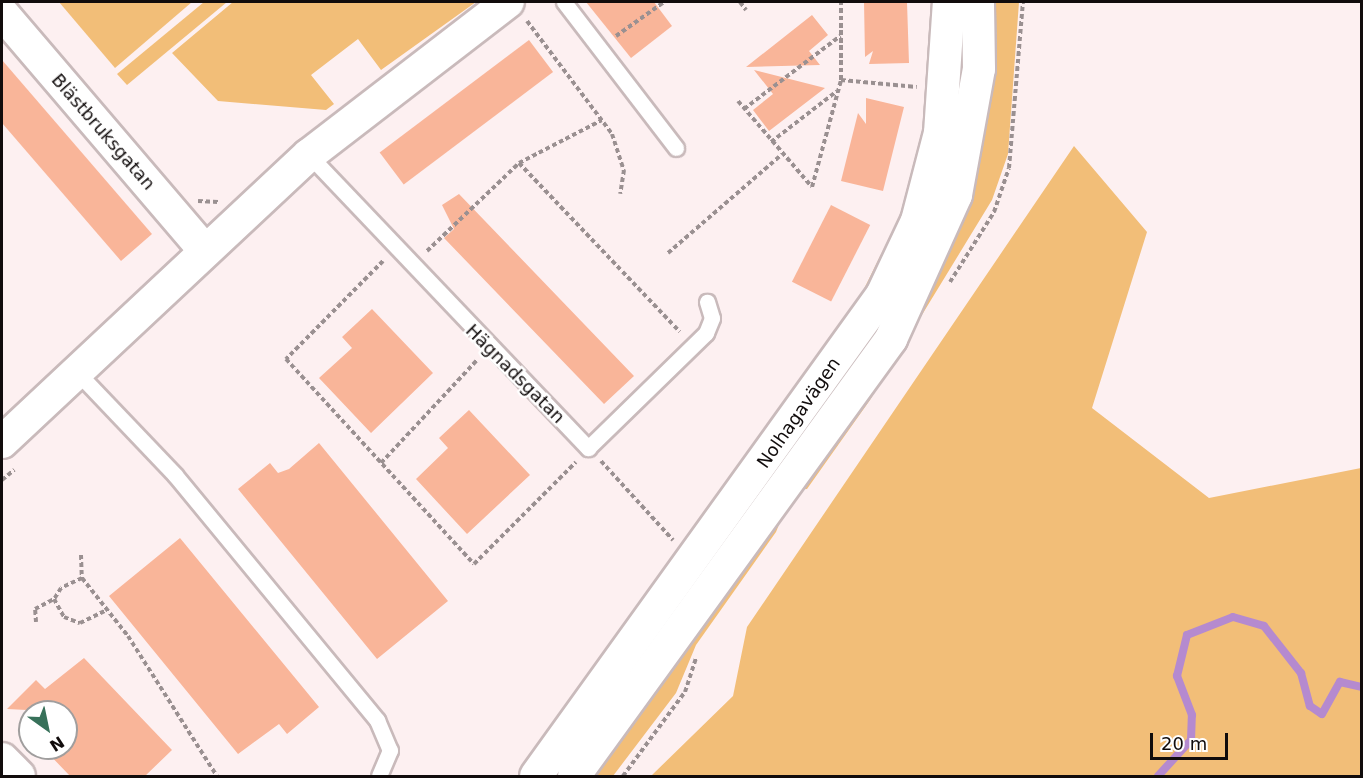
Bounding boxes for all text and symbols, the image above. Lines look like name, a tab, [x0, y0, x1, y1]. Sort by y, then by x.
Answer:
street label: Blästbruksgatan	[47, 70, 159, 194]
street label: Hägnadsgatan	[461, 320, 569, 428]
street label: Nolhagavägen	[753, 354, 845, 472]
north arrow	[18, 700, 78, 760]
scale bar	[1153, 721, 1231, 759]
text: N	[46, 732, 68, 755]
text: 20 m	[1161, 733, 1207, 754]

